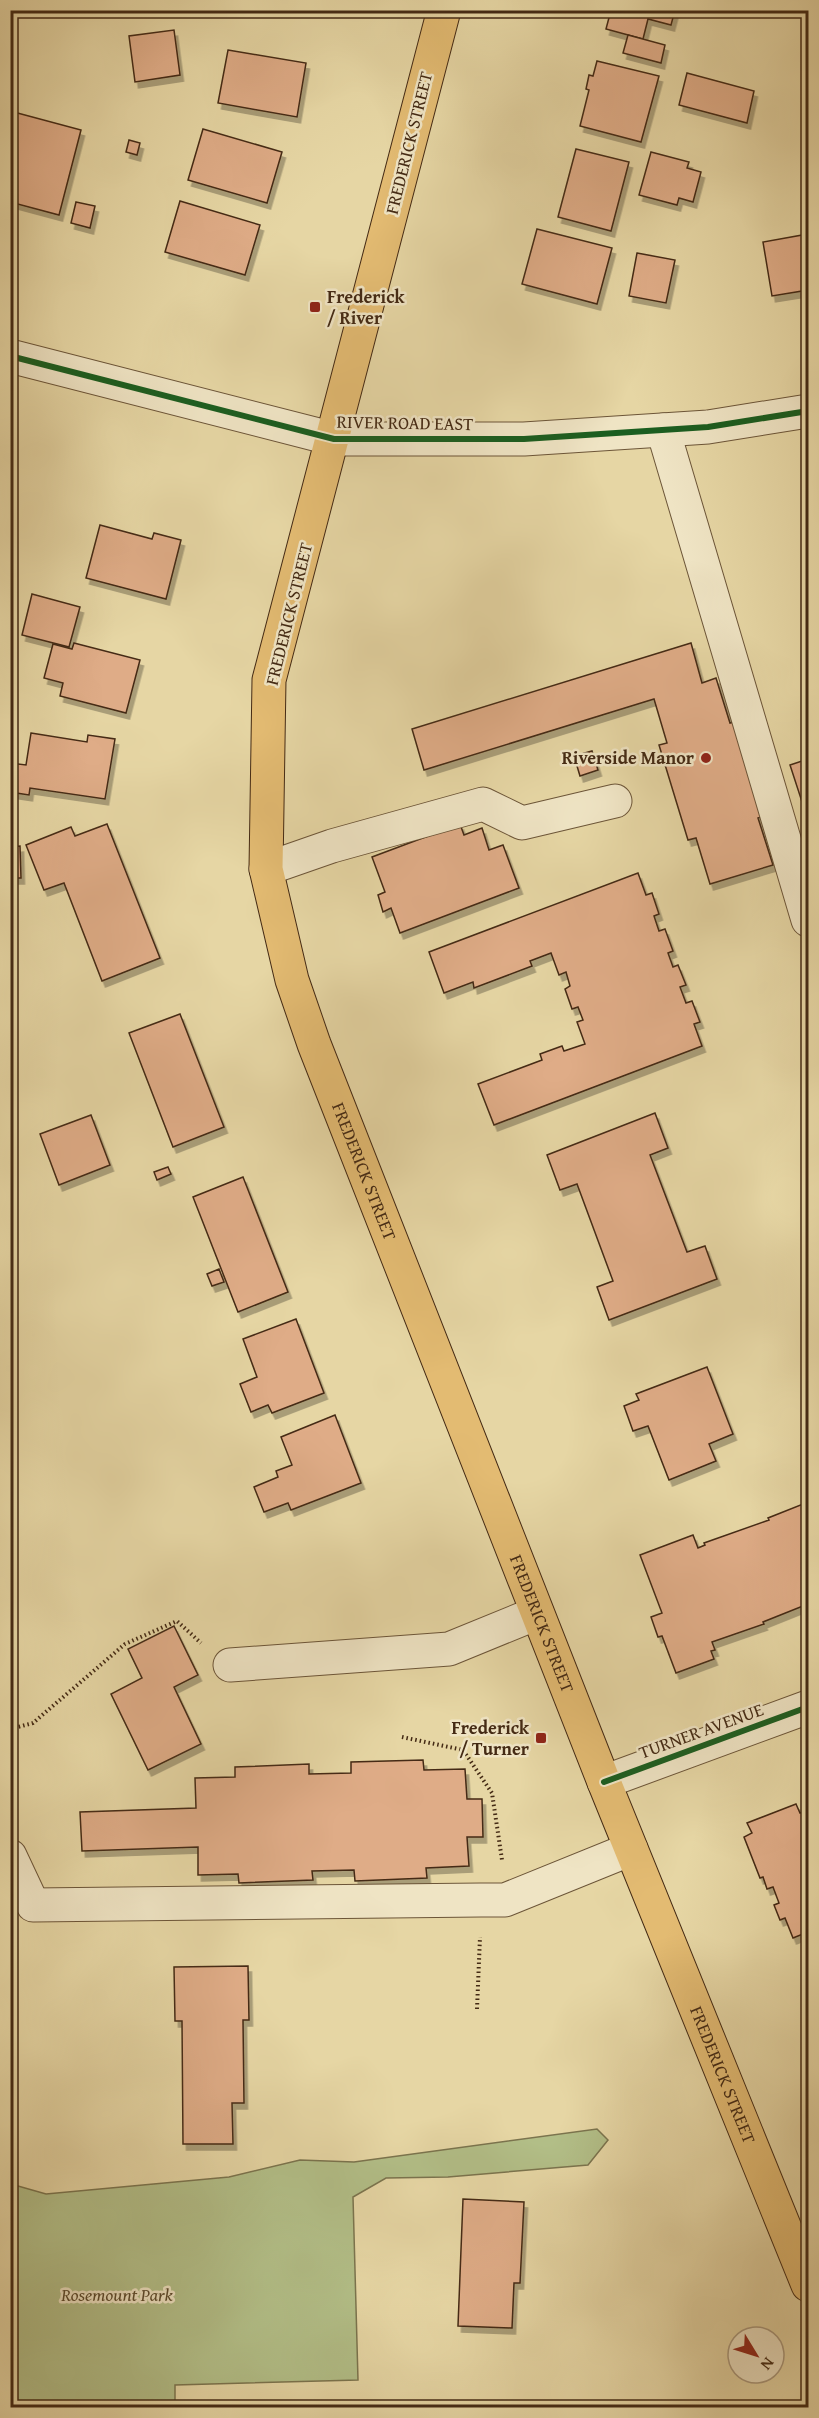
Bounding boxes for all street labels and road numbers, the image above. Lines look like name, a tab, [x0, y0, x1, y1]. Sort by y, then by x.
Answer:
street label: FREDERICK STREET	[378, 69, 439, 217]
street label: RIVER ROAD EAST	[336, 408, 474, 437]
street label: FREDERICK STREET	[258, 540, 319, 688]
street label: FREDERICK STREET	[325, 1098, 404, 1244]
street label: FREDERICK STREET	[503, 1550, 582, 1696]
street label: TURNER AVENUE	[635, 1696, 767, 1766]
street label: FREDERICK STREET	[683, 2002, 763, 2147]

